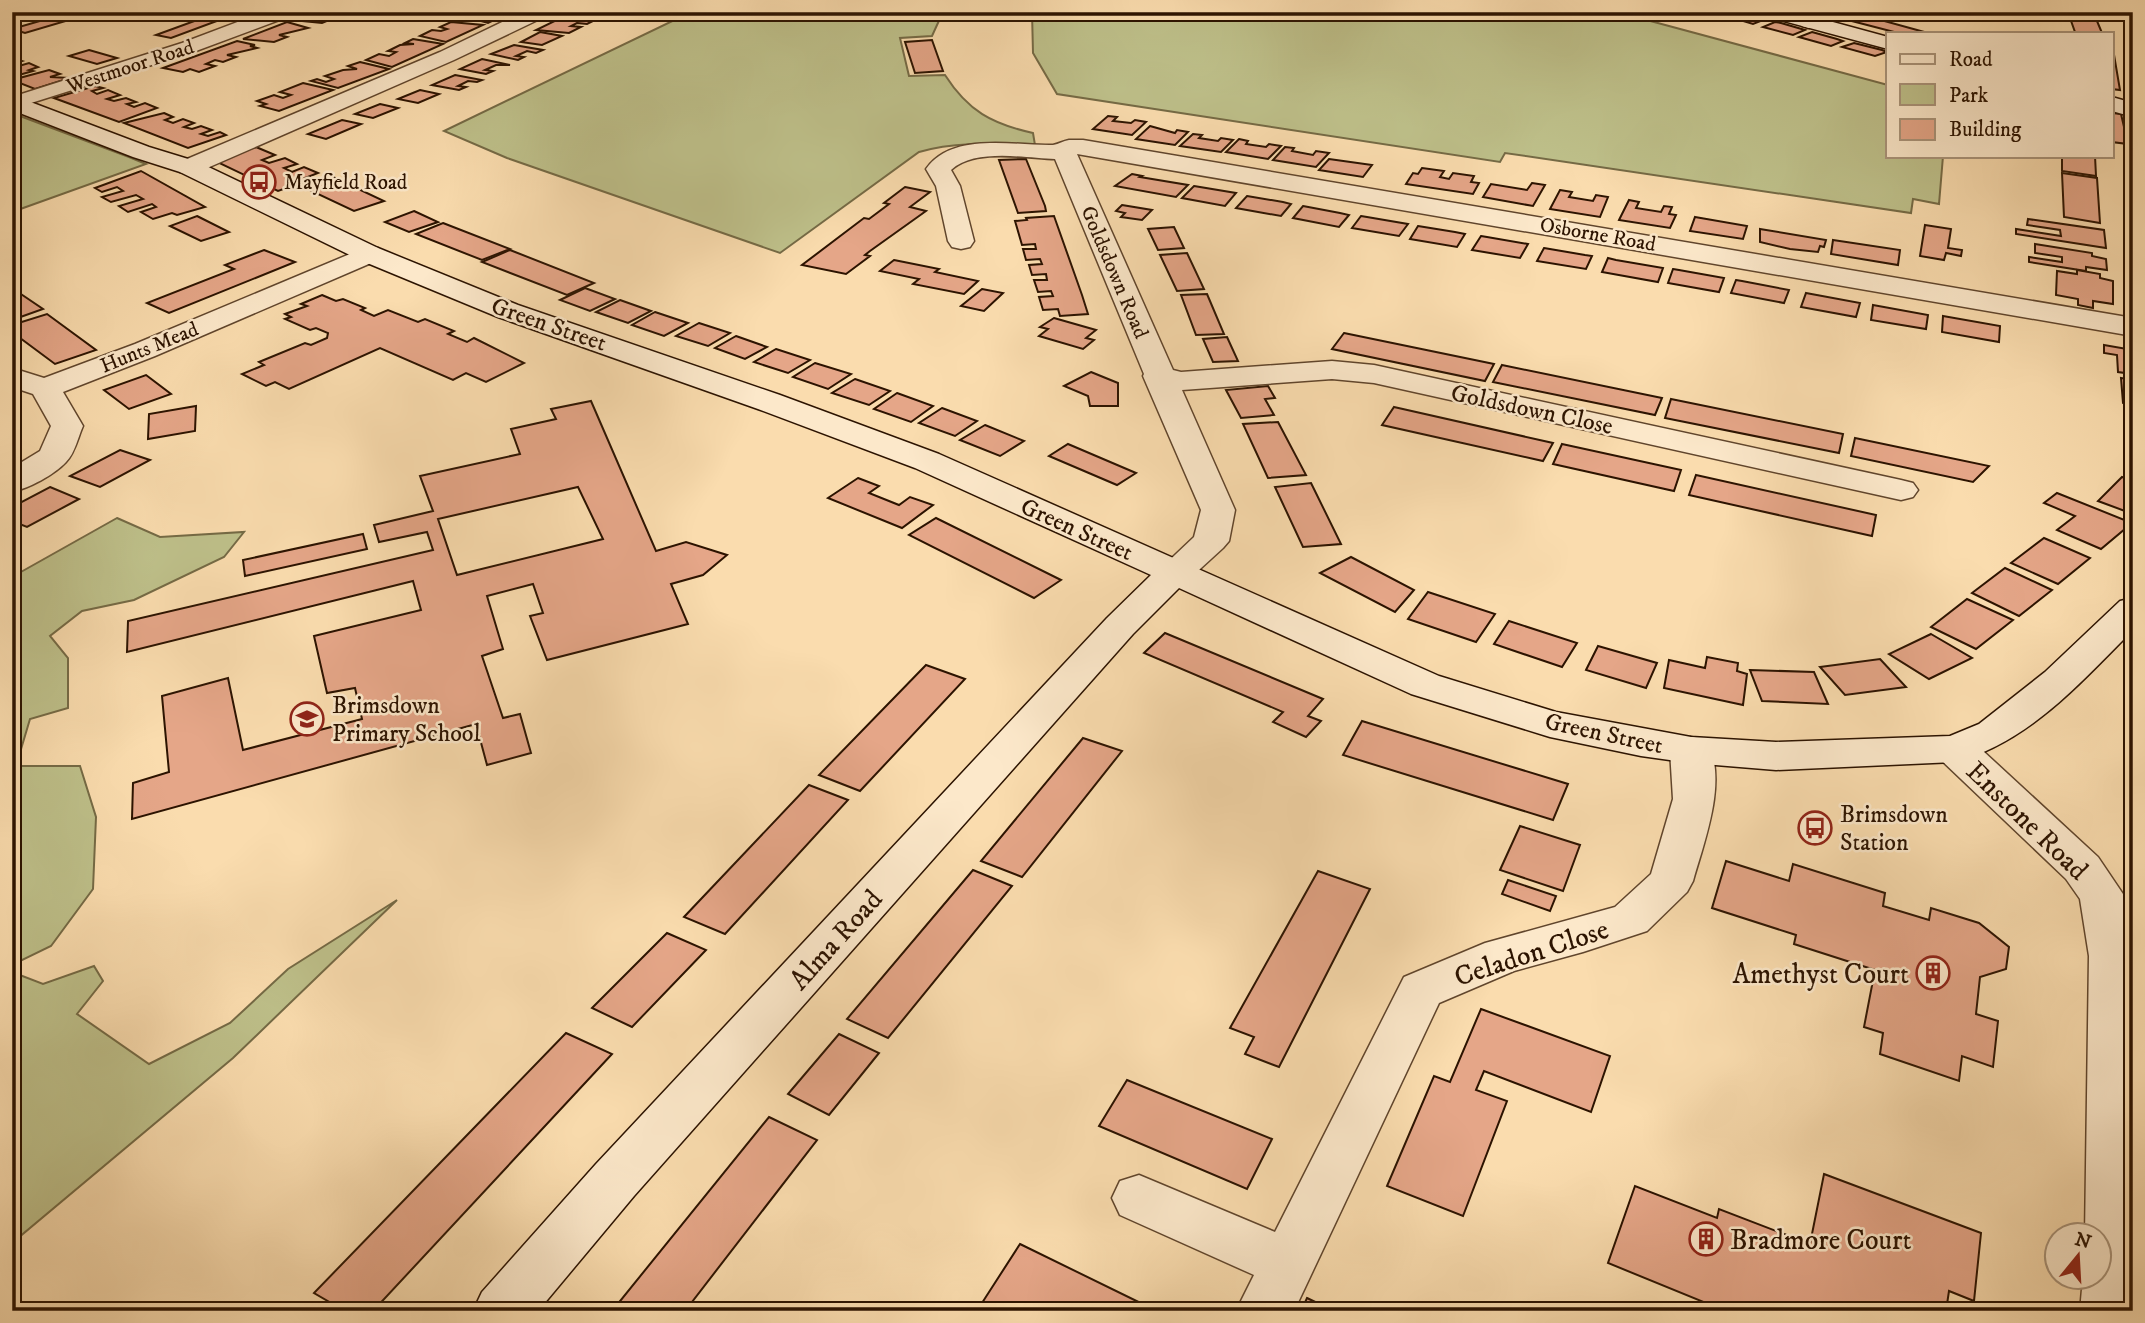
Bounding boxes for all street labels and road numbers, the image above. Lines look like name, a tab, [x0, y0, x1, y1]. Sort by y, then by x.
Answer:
street label: Westmoor Road	[62, 34, 198, 100]
street label: Goldsdown Road	[1074, 202, 1154, 343]
street label: Osborne Road	[1538, 212, 1658, 258]
street label: Green Street	[487, 291, 611, 359]
street label: Hunts Mead	[97, 316, 203, 379]
street label: Goldsdown Close	[1448, 378, 1616, 442]
street label: Green Street	[1016, 492, 1138, 568]
street label: Green Street	[1542, 707, 1666, 761]
street label: Enstone Road	[1959, 754, 2095, 888]
street label: Alma Road	[782, 883, 890, 997]
street label: Celadon Close	[1450, 912, 1613, 995]

